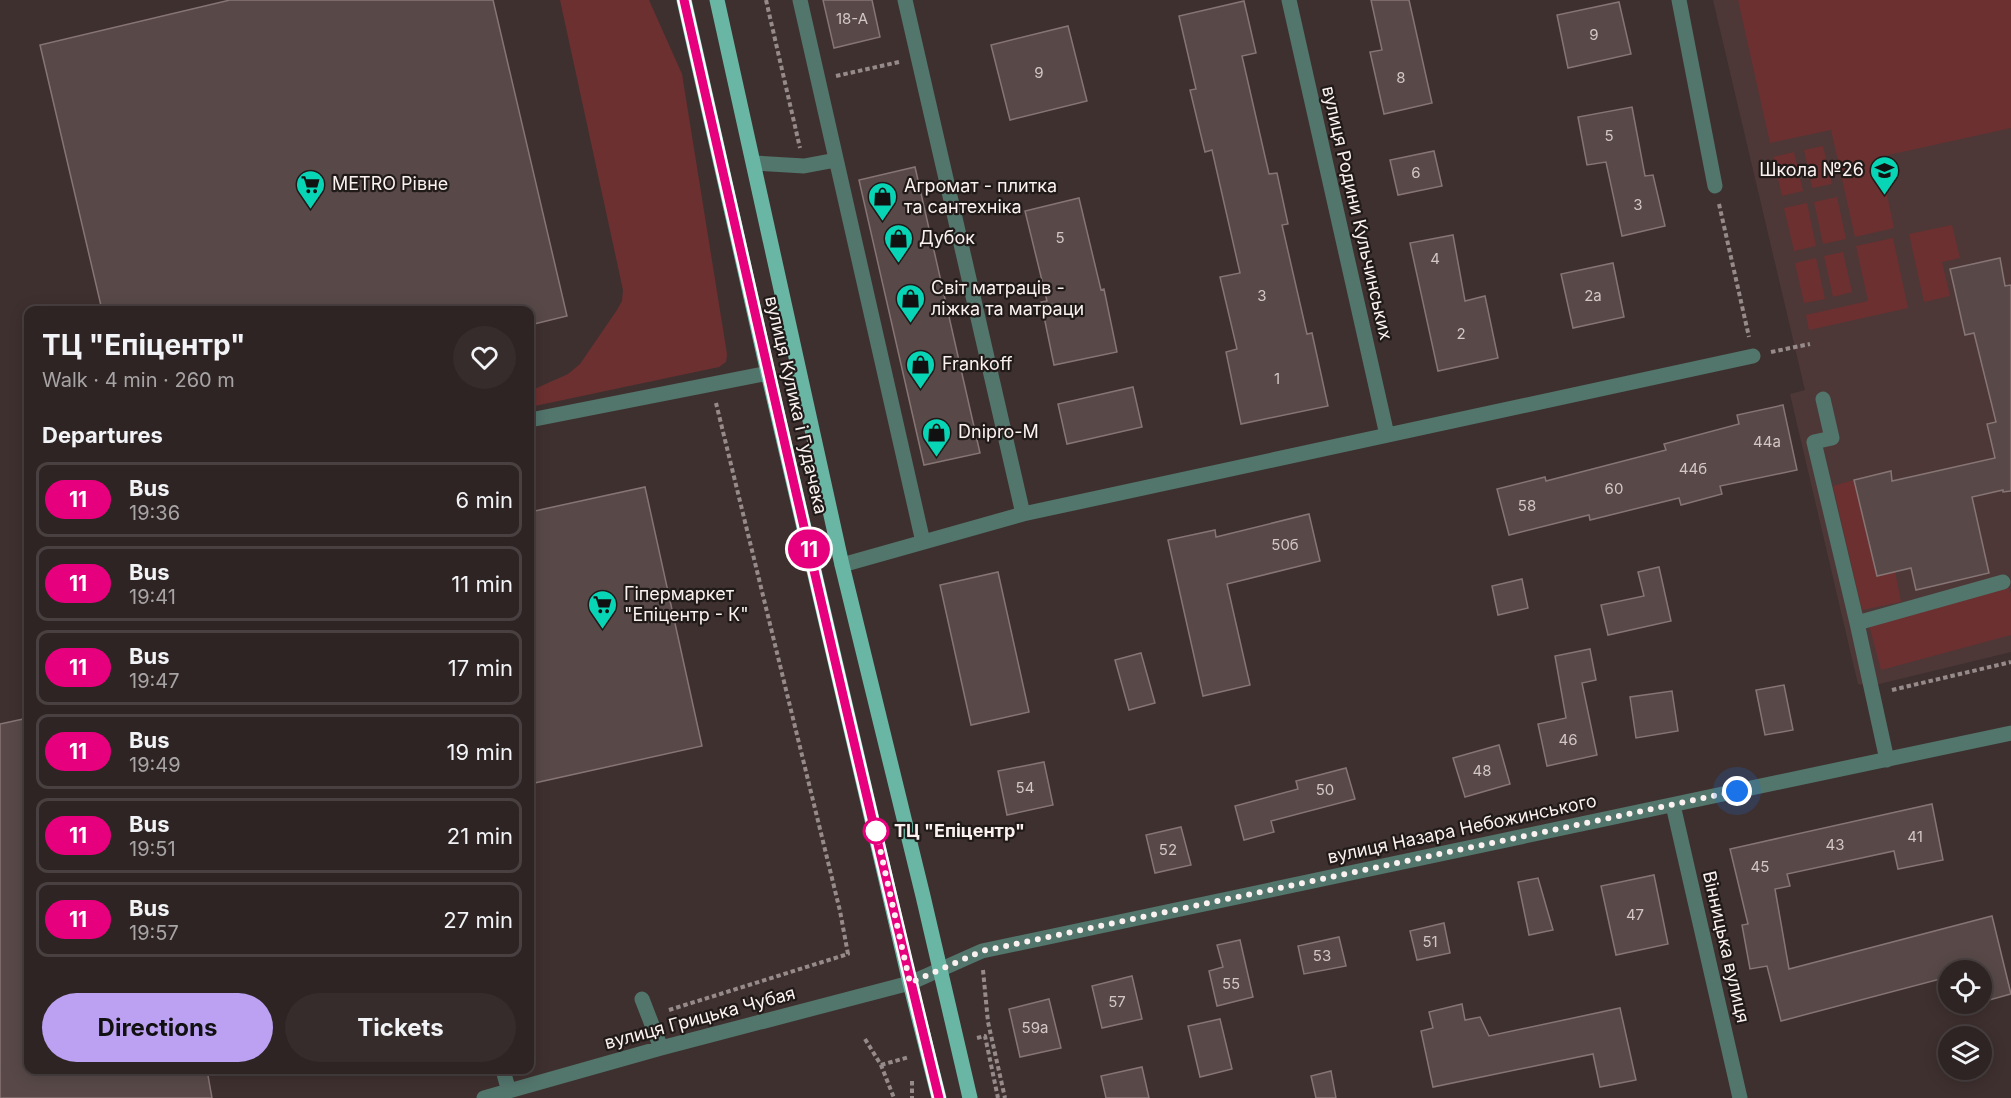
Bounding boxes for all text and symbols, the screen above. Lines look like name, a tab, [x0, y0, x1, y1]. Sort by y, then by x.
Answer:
house number: 18-А	[836, 9, 868, 28]
house number: 9	[1589, 25, 1599, 44]
house number: 9	[1034, 63, 1044, 82]
house number: 8	[1396, 68, 1406, 87]
street label: вулиця Родини Кульчинських	[1318, 84, 1397, 342]
house number: 5	[1604, 126, 1614, 145]
school or university icon: Школа №26	[1869, 154, 1901, 196]
place label: Школа №26	[1759, 159, 1864, 180]
house number: 6	[1411, 163, 1421, 182]
supermarket icon: METRO Рівне	[295, 168, 327, 210]
place label: METRO Рівне	[332, 173, 448, 194]
place label: Агромат - плитка та сантехніка	[904, 175, 1057, 217]
shop icon: Агромат - плитка та сантехніка	[867, 180, 899, 222]
house number: 3	[1633, 195, 1643, 214]
shop icon: Дубок	[882, 222, 914, 264]
place label: Дубок	[919, 227, 975, 248]
house number: 5	[1055, 228, 1065, 247]
house number: 4	[1430, 249, 1440, 268]
place label: Світ матраців - ліжка та матраци	[931, 277, 1084, 319]
shop icon: Світ матраців - ліжка та матраци	[894, 282, 926, 324]
house number: 3	[1257, 286, 1267, 305]
house number: 2а	[1584, 286, 1602, 305]
street label: вулиця Кулика і Гудачека	[761, 294, 832, 516]
house number: 2	[1456, 324, 1466, 343]
button: heart	[453, 326, 516, 389]
text: ТЦ "Епіцентр"	[42, 328, 246, 362]
shop icon: Frankoff	[905, 348, 937, 390]
place label: Frankoff	[942, 353, 1013, 374]
text: Walk · 4 min · 260 m	[42, 368, 235, 392]
house number: 1	[1274, 369, 1280, 388]
shop icon: Dnipro-M	[921, 416, 953, 458]
place label: Dnipro-M	[958, 421, 1039, 442]
text: Departures	[42, 422, 163, 448]
house number: 44а	[1753, 432, 1781, 451]
house number: 44б	[1679, 459, 1707, 478]
text: Bus	[129, 475, 170, 501]
house number: 60	[1605, 479, 1623, 498]
text: 11	[69, 487, 87, 512]
text: 6 min	[456, 487, 513, 513]
house number: 58	[1518, 496, 1536, 515]
text: 19:36	[129, 501, 180, 525]
line badge: 11	[782, 530, 836, 568]
house number: 50б	[1271, 535, 1299, 554]
text: 11	[800, 537, 818, 562]
text: Bus	[129, 559, 170, 585]
text: 11	[69, 571, 87, 596]
text: 11 min	[451, 571, 513, 597]
place label: Гіпермаркет "Епіцентр - К"	[624, 583, 749, 625]
text: 19:41	[129, 585, 176, 609]
supermarket icon: Гіпермаркет "Епіцентр - К"	[587, 588, 619, 630]
text: Bus	[129, 643, 170, 669]
text: 11	[69, 655, 87, 680]
text: 17 min	[448, 655, 513, 681]
text: 19:47	[129, 669, 180, 693]
text: Bus	[129, 727, 170, 753]
house number: 46	[1559, 730, 1578, 749]
text: 11	[69, 739, 87, 764]
text: 19 min	[447, 739, 513, 765]
text: 19:49	[129, 753, 181, 777]
house number: 48	[1473, 761, 1491, 780]
your location	[1722, 776, 1752, 806]
house number: 54	[1016, 778, 1034, 797]
house number: 50	[1316, 780, 1334, 799]
street label: вулиця Назара Небожинського	[1325, 790, 1598, 867]
text: Bus	[129, 811, 170, 837]
marker: ТЦ "Епіцентр"	[863, 818, 889, 844]
place label: ТЦ "Епіцентр"	[894, 820, 1025, 841]
text: 11	[69, 823, 87, 848]
text: 21 min	[447, 823, 513, 849]
house number: 41	[1907, 827, 1923, 846]
house number: 43	[1826, 835, 1844, 854]
text: 19:51	[129, 837, 176, 861]
house number: 52	[1159, 840, 1177, 859]
house number: 45	[1751, 857, 1769, 876]
street label: Вінницька вулиця	[1699, 869, 1754, 1025]
text: Bus	[129, 895, 170, 921]
house number: 47	[1626, 905, 1644, 924]
text: 11	[69, 907, 87, 932]
text: 27 min	[443, 907, 513, 933]
text: 19:57	[129, 921, 179, 945]
house number: 51	[1422, 932, 1438, 951]
house number: 53	[1313, 946, 1331, 965]
map controls	[1938, 960, 1992, 1080]
button: locate	[1938, 960, 1992, 1014]
house number: 55	[1222, 974, 1240, 993]
street label: вулиця Грицька Чубая	[602, 982, 798, 1053]
house number: 57	[1108, 992, 1126, 1011]
button: Directions	[42, 993, 273, 1062]
button: Tickets	[285, 993, 516, 1062]
house number: 59а	[1022, 1018, 1048, 1037]
button: layers	[1938, 1026, 1992, 1080]

